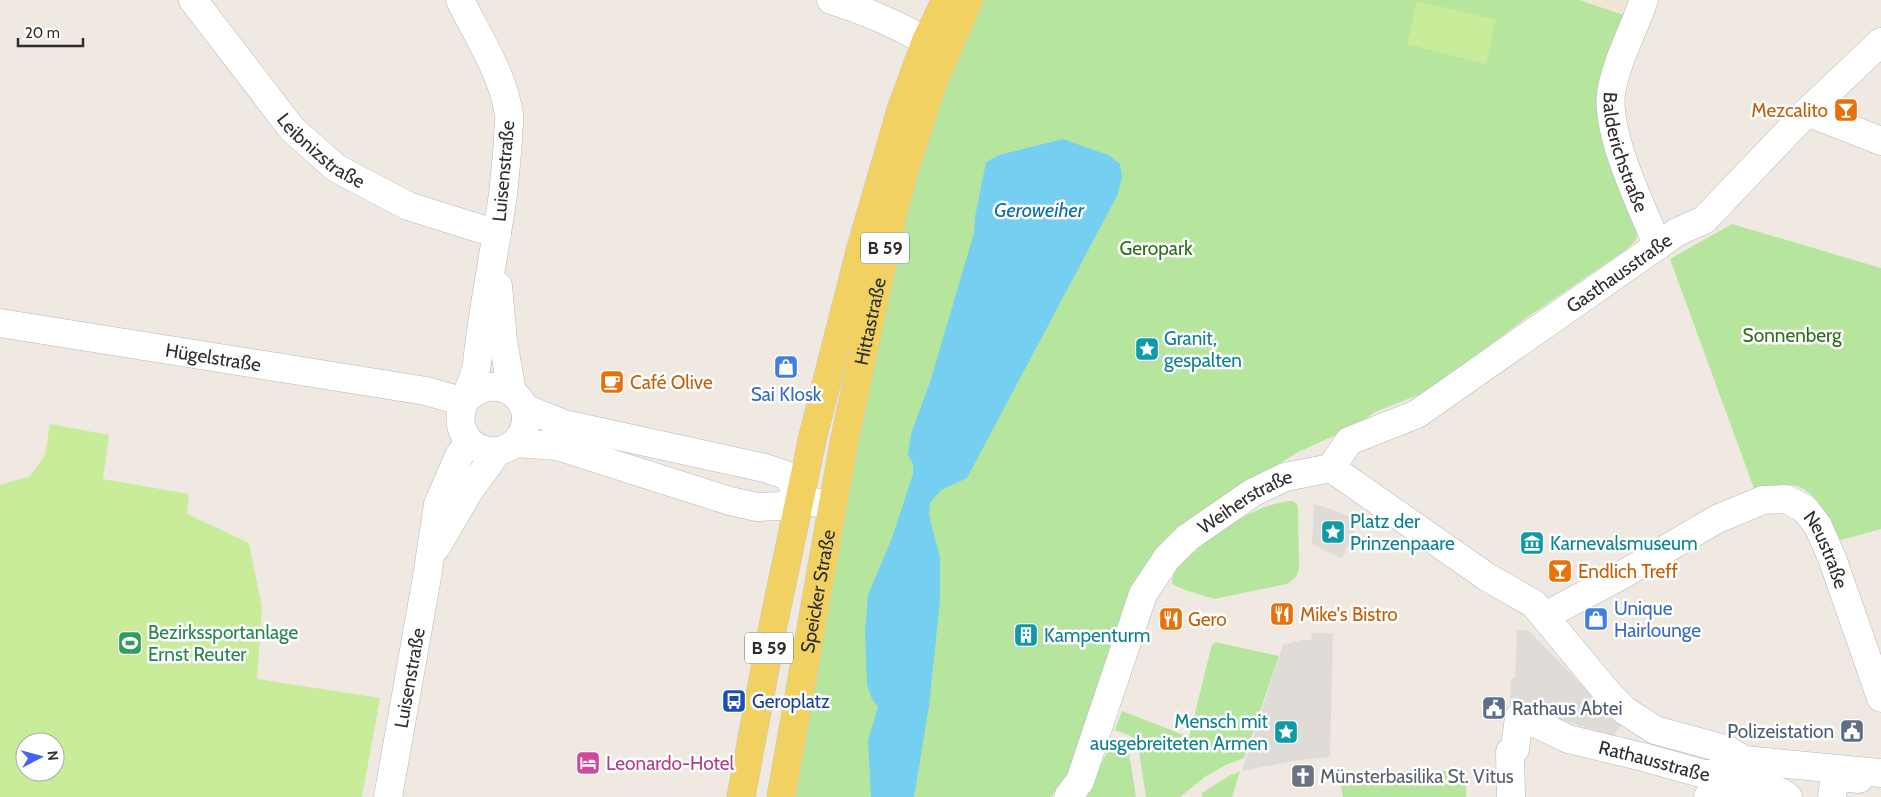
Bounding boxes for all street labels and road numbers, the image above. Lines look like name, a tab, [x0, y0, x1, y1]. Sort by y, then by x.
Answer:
street label: Balderichstraße	[1598, 91, 1653, 216]
street label: Leibnizstraße	[272, 109, 369, 193]
street label: Luisenstraße	[488, 119, 519, 223]
street label: Gasthausstraße	[1562, 228, 1676, 318]
road number: B 59	[861, 232, 909, 264]
street label: Hittastraße	[850, 275, 891, 367]
street label: Hügelstraße	[164, 339, 263, 377]
street label: Weiherstraße	[1194, 465, 1294, 539]
street label: Neustraße	[1799, 506, 1853, 592]
street label: Speicker Straße	[796, 528, 840, 655]
street label: Luisenstraße	[389, 626, 430, 730]
road number: B 59	[745, 632, 793, 664]
street label: Rathausstraße	[1596, 736, 1710, 786]

